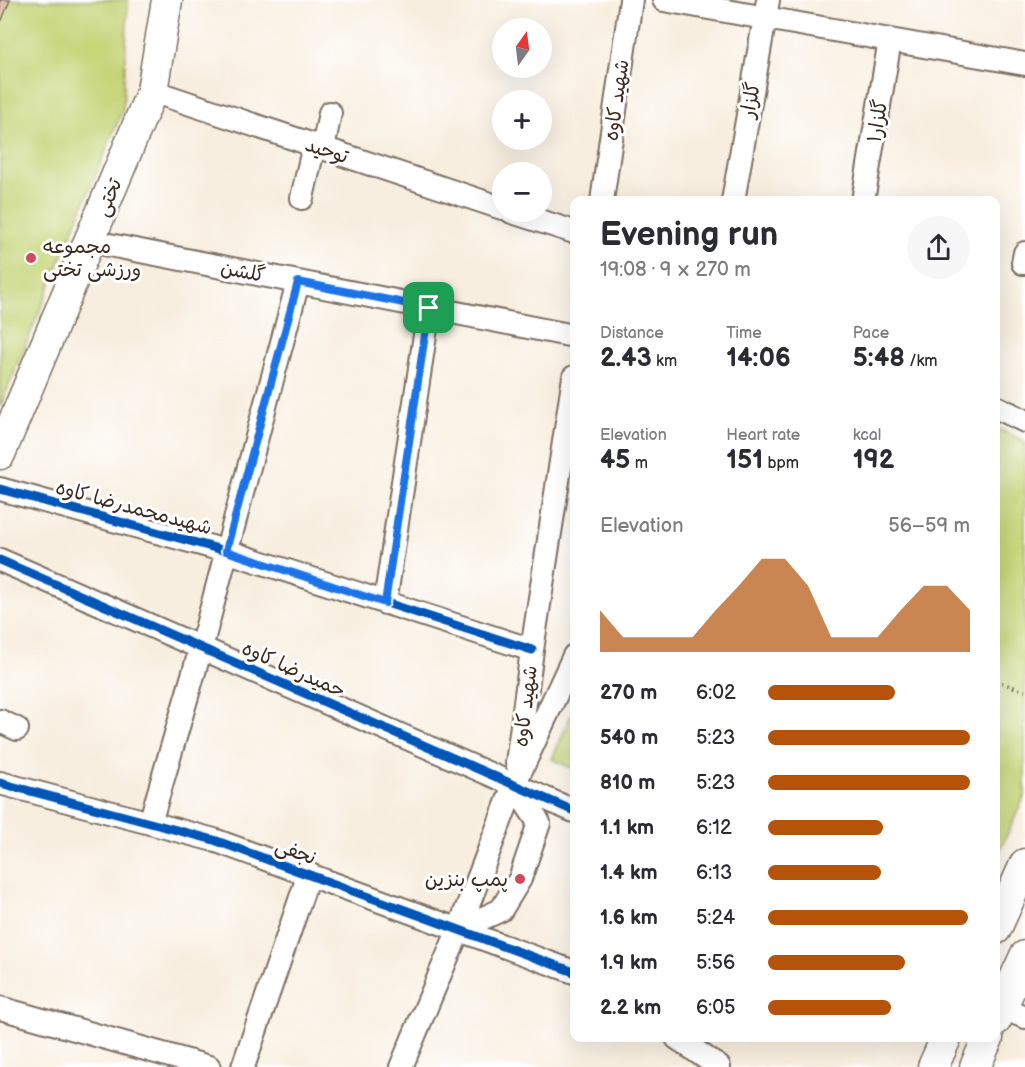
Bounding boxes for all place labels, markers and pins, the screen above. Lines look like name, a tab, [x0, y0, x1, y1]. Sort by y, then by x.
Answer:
place label: مجموعه ورزشی تختی	[43, 235, 141, 282]
marker: مجموعه ورزشی تختی	[24, 251, 38, 265]
pin	[403, 282, 454, 333]
place label: پمپ بنزین	[425, 868, 508, 892]
marker: پمپ بنزین	[513, 872, 527, 886]

